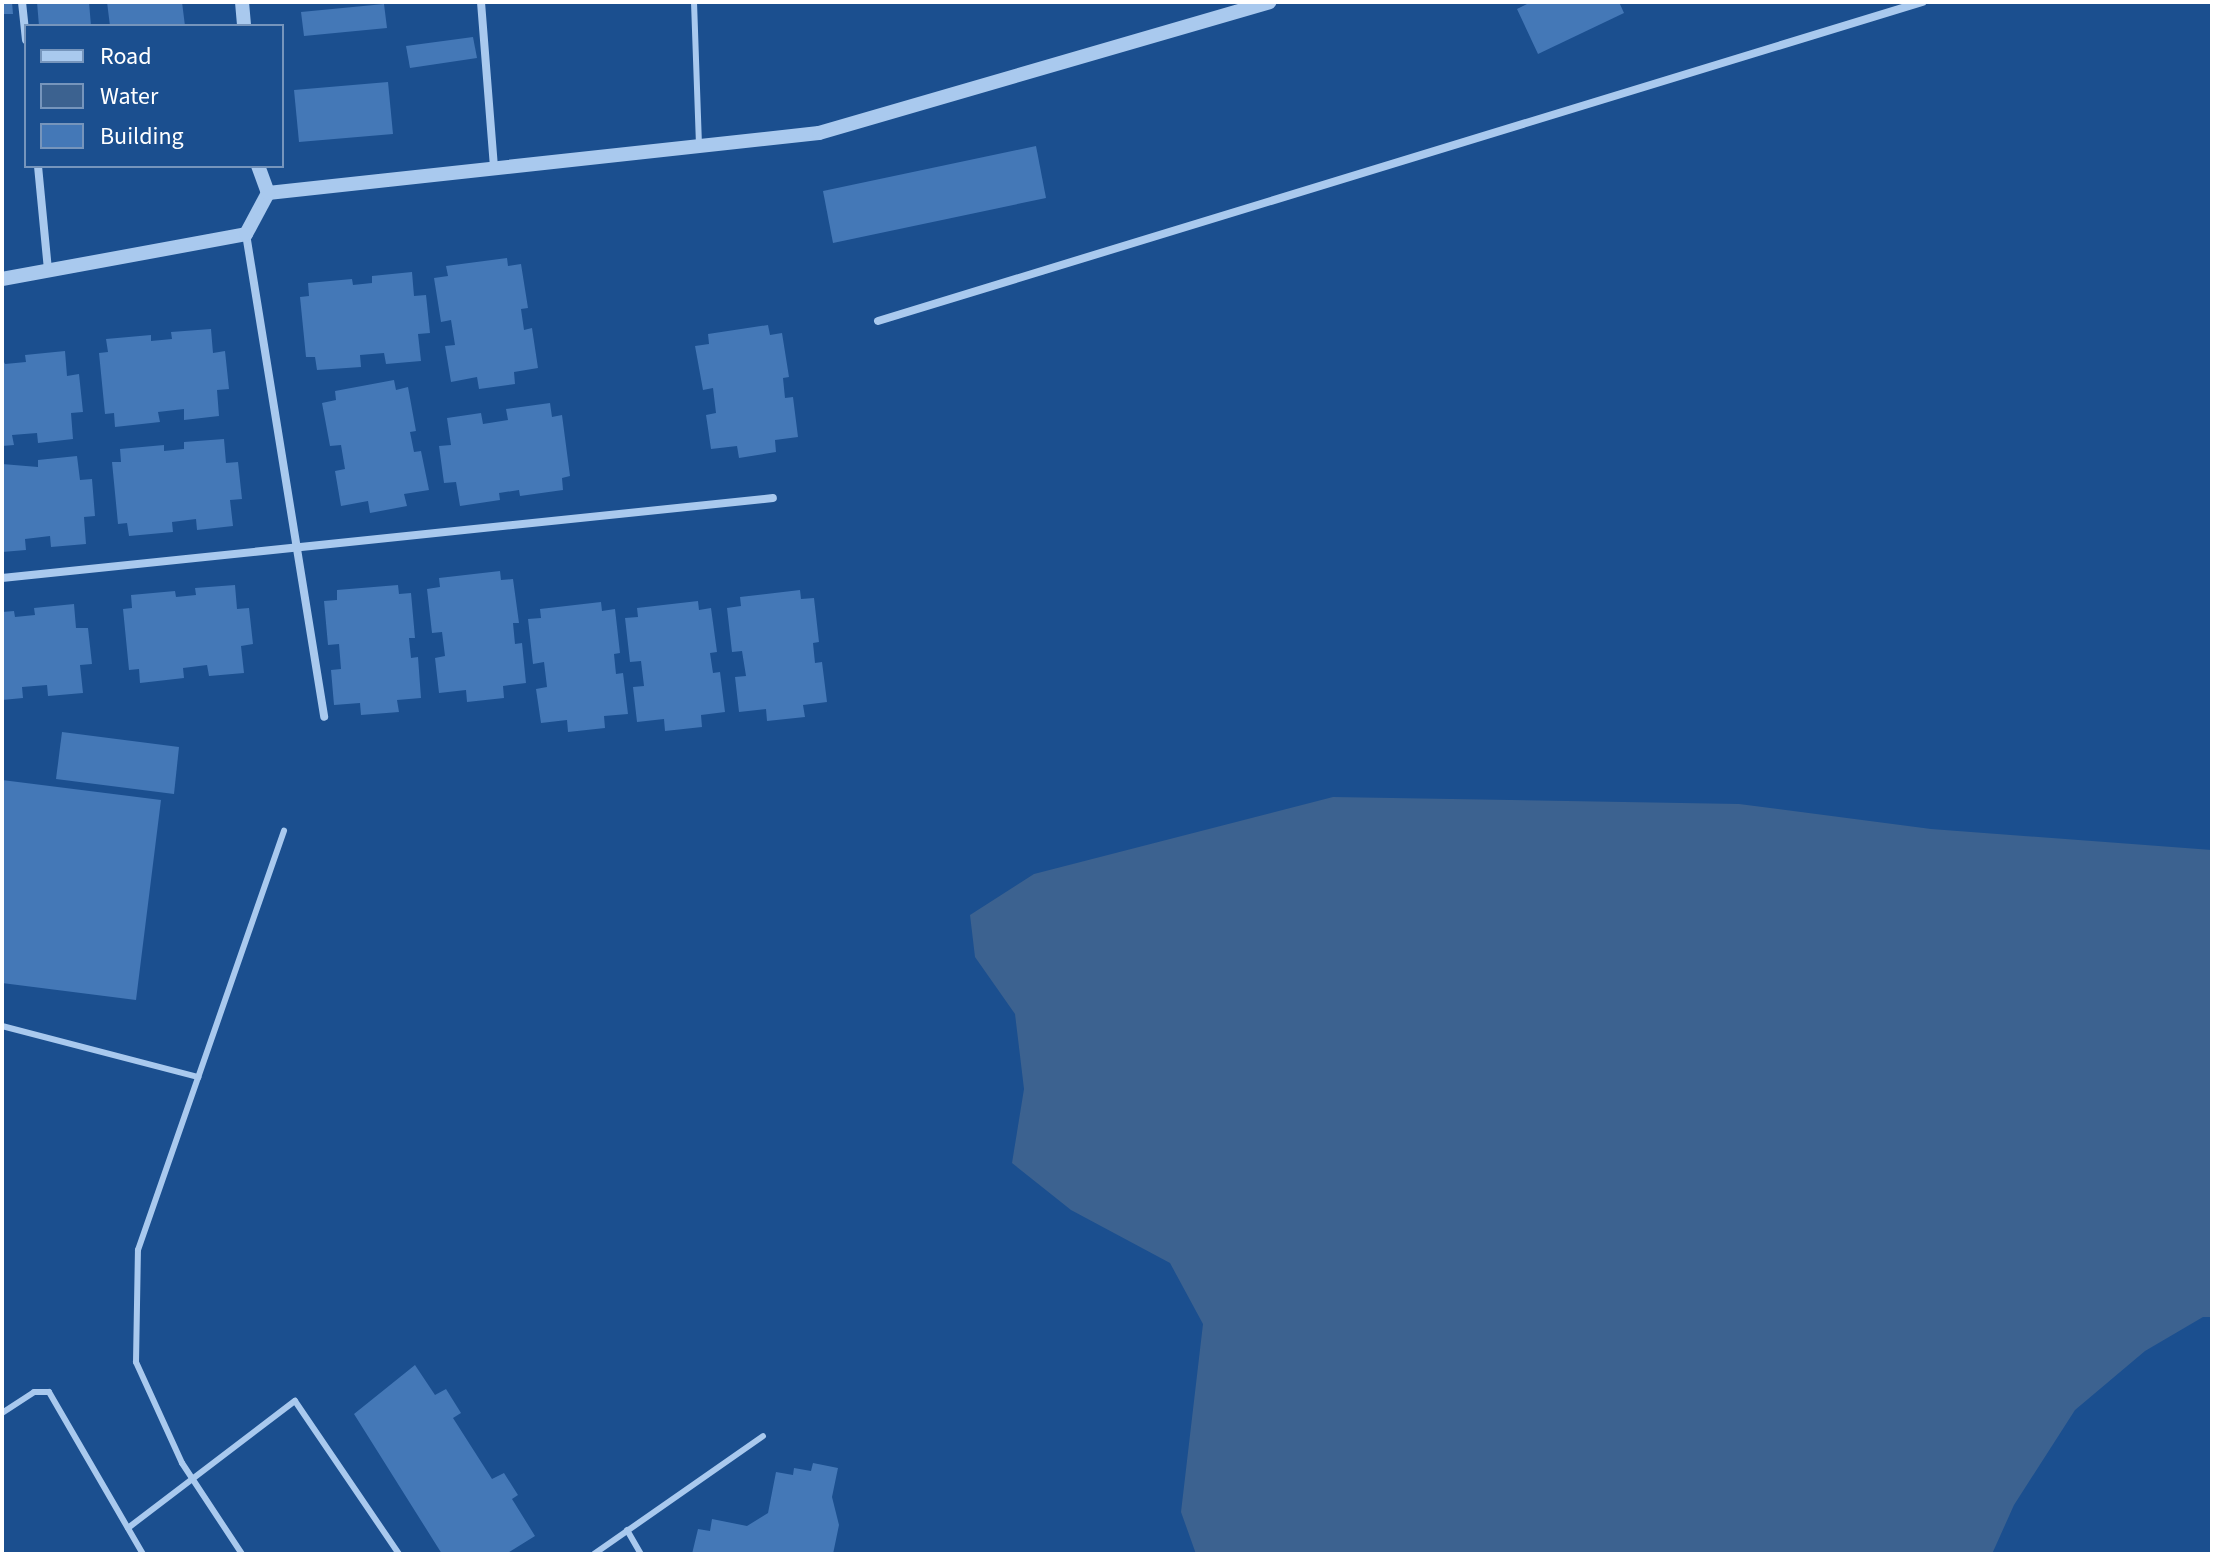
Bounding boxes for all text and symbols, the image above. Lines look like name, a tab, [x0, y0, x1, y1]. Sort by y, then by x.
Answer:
legend	[24, 24, 284, 168]
text: Road	[100, 39, 152, 74]
text: Water	[100, 79, 158, 114]
text: Building	[100, 119, 184, 154]

